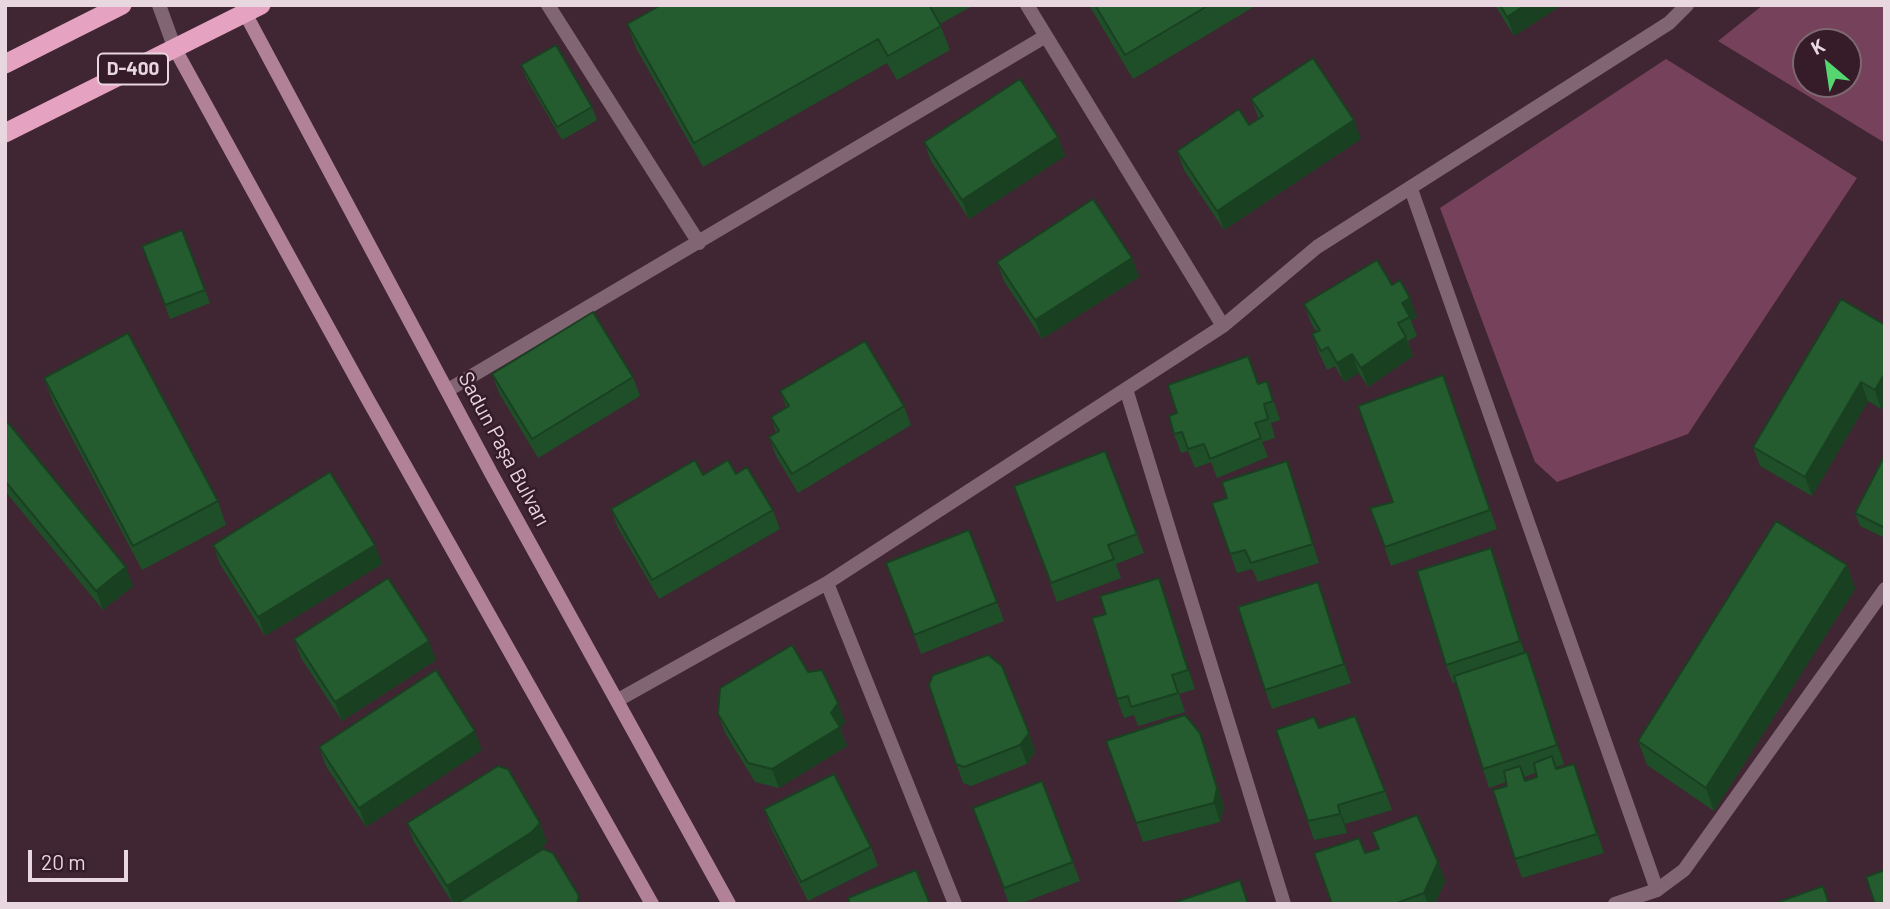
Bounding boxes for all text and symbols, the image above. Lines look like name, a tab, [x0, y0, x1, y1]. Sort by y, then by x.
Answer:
north arrow	[1792, 28, 1862, 98]
text: K	[1807, 33, 1828, 59]
road number: D-400	[98, 54, 168, 85]
street label: Sadun Paşa Bulvarı	[453, 368, 555, 530]
scale bar	[32, 836, 131, 880]
text: 20 m	[41, 849, 86, 874]

